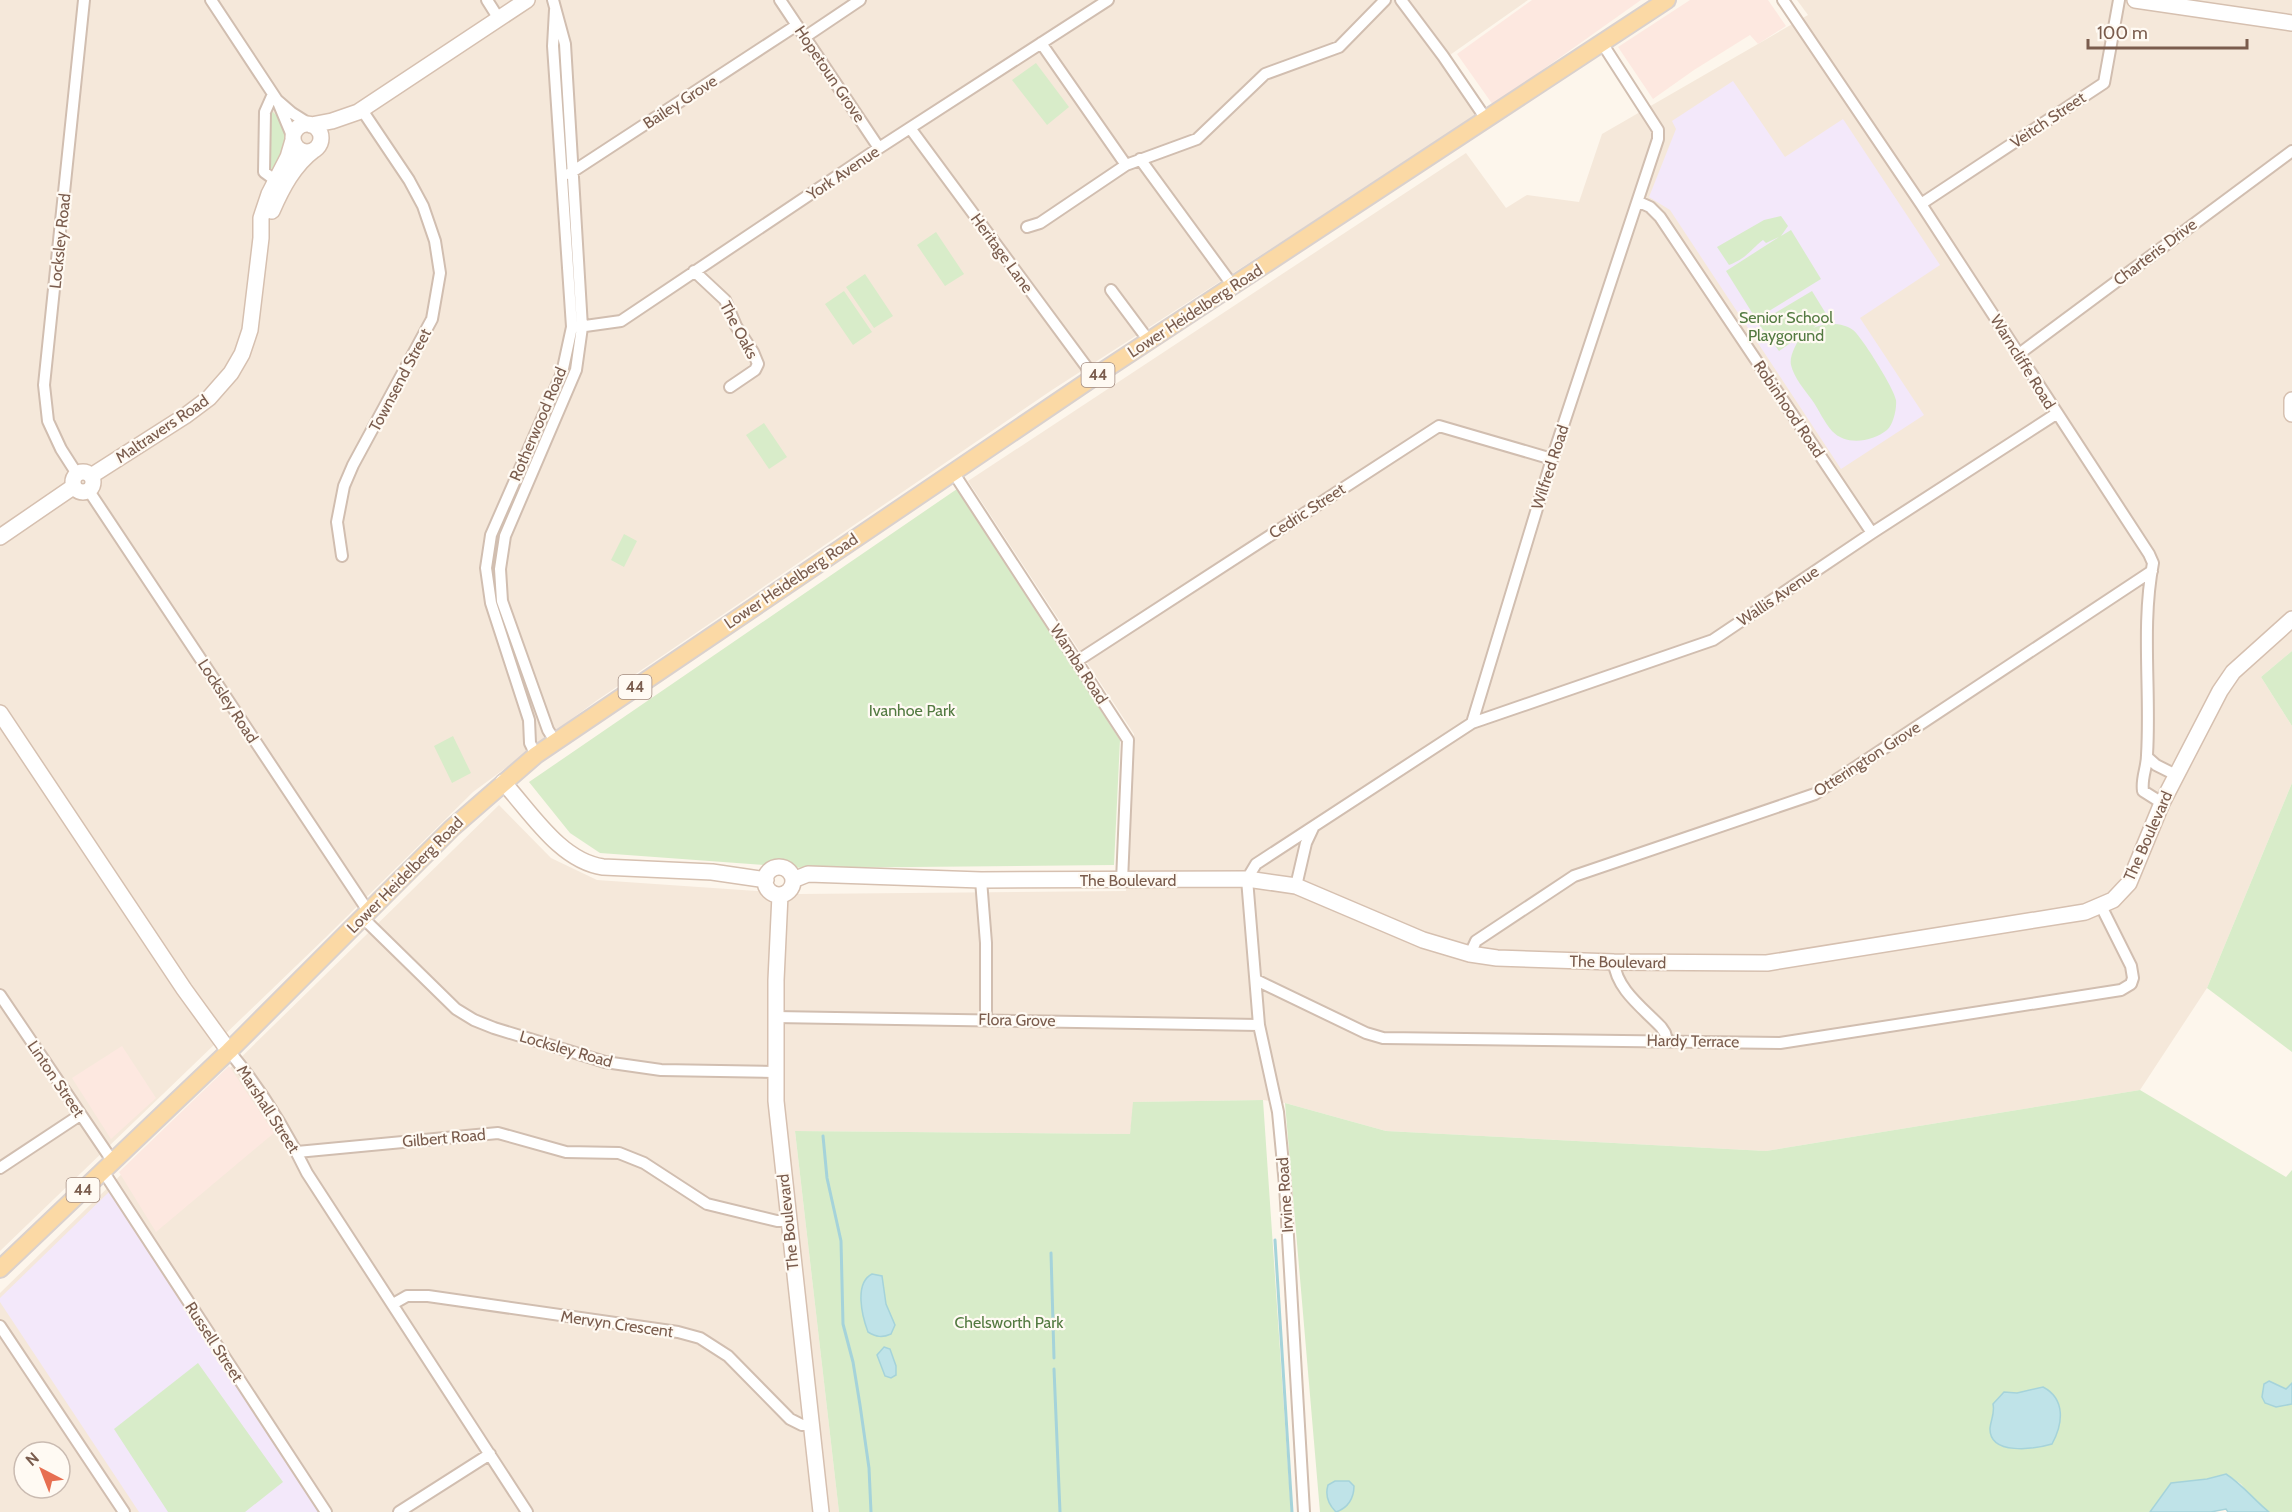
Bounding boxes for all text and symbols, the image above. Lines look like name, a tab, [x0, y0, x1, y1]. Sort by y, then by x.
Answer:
scale bar	[2088, 12, 2247, 50]
street label: Hopetoun Grove	[791, 22, 869, 126]
text: 100 m	[2097, 22, 2148, 44]
street label: Bailey Grove	[640, 71, 720, 133]
street label: Veitch Street	[2007, 88, 2090, 152]
street label: York Avenue	[802, 142, 883, 205]
street label: Locksley Road	[46, 192, 74, 290]
street label: Heritage Lane	[967, 210, 1037, 296]
street label: Charteris Drive	[2110, 215, 2200, 289]
street label: Lower Heidelberg Road	[1124, 260, 1266, 362]
street label: The Oaks	[716, 298, 762, 362]
park label: Senior School Playgorund	[1739, 308, 1833, 345]
street label: Warncliffe Road	[1986, 311, 2060, 413]
street label: Townsend Street	[365, 325, 435, 435]
street label: Robinhood Road	[1750, 357, 1828, 461]
road number: 44	[1082, 363, 1114, 387]
street label: Rotherwood Road	[505, 364, 571, 484]
street label: Maltravers Road	[112, 391, 212, 467]
street label: Wilfred Road	[1527, 422, 1573, 512]
street label: Cedric Street	[1265, 479, 1349, 543]
street label: Lower Heidelberg Road	[721, 529, 861, 633]
street label: Wallis Avenue	[1734, 562, 1822, 630]
street label: Wamba Road	[1046, 621, 1112, 707]
street label: Locksley Road	[194, 656, 262, 746]
road number: 44	[618, 675, 652, 699]
park label: Ivanhoe Park	[869, 701, 956, 720]
street label: Otterington Grove	[1810, 717, 1924, 801]
street label: The Boulevard	[2120, 788, 2176, 884]
street label: Lower Heidelberg Road	[343, 813, 467, 937]
street label: The Boulevard	[1080, 871, 1176, 890]
street label: The Boulevard	[1570, 952, 1666, 972]
street label: Flora Grove	[978, 1010, 1056, 1030]
street label: Locksley Road	[517, 1027, 615, 1071]
street label: Hardy Terrace	[1646, 1031, 1740, 1051]
street label: Linton Street	[24, 1037, 89, 1121]
street label: Marshall Street	[233, 1062, 304, 1157]
street label: Gilbert Road	[402, 1125, 486, 1151]
street label: Irvine Road	[1273, 1157, 1297, 1233]
street label: The Boulevard	[774, 1173, 802, 1271]
road number: 44	[66, 1178, 100, 1202]
street label: Russell Street	[181, 1298, 247, 1386]
street label: Mervyn Crescent	[559, 1307, 675, 1341]
park label: Chelsworth Park	[955, 1313, 1064, 1332]
north arrow	[12, 1440, 72, 1500]
text: N	[22, 1448, 43, 1470]

